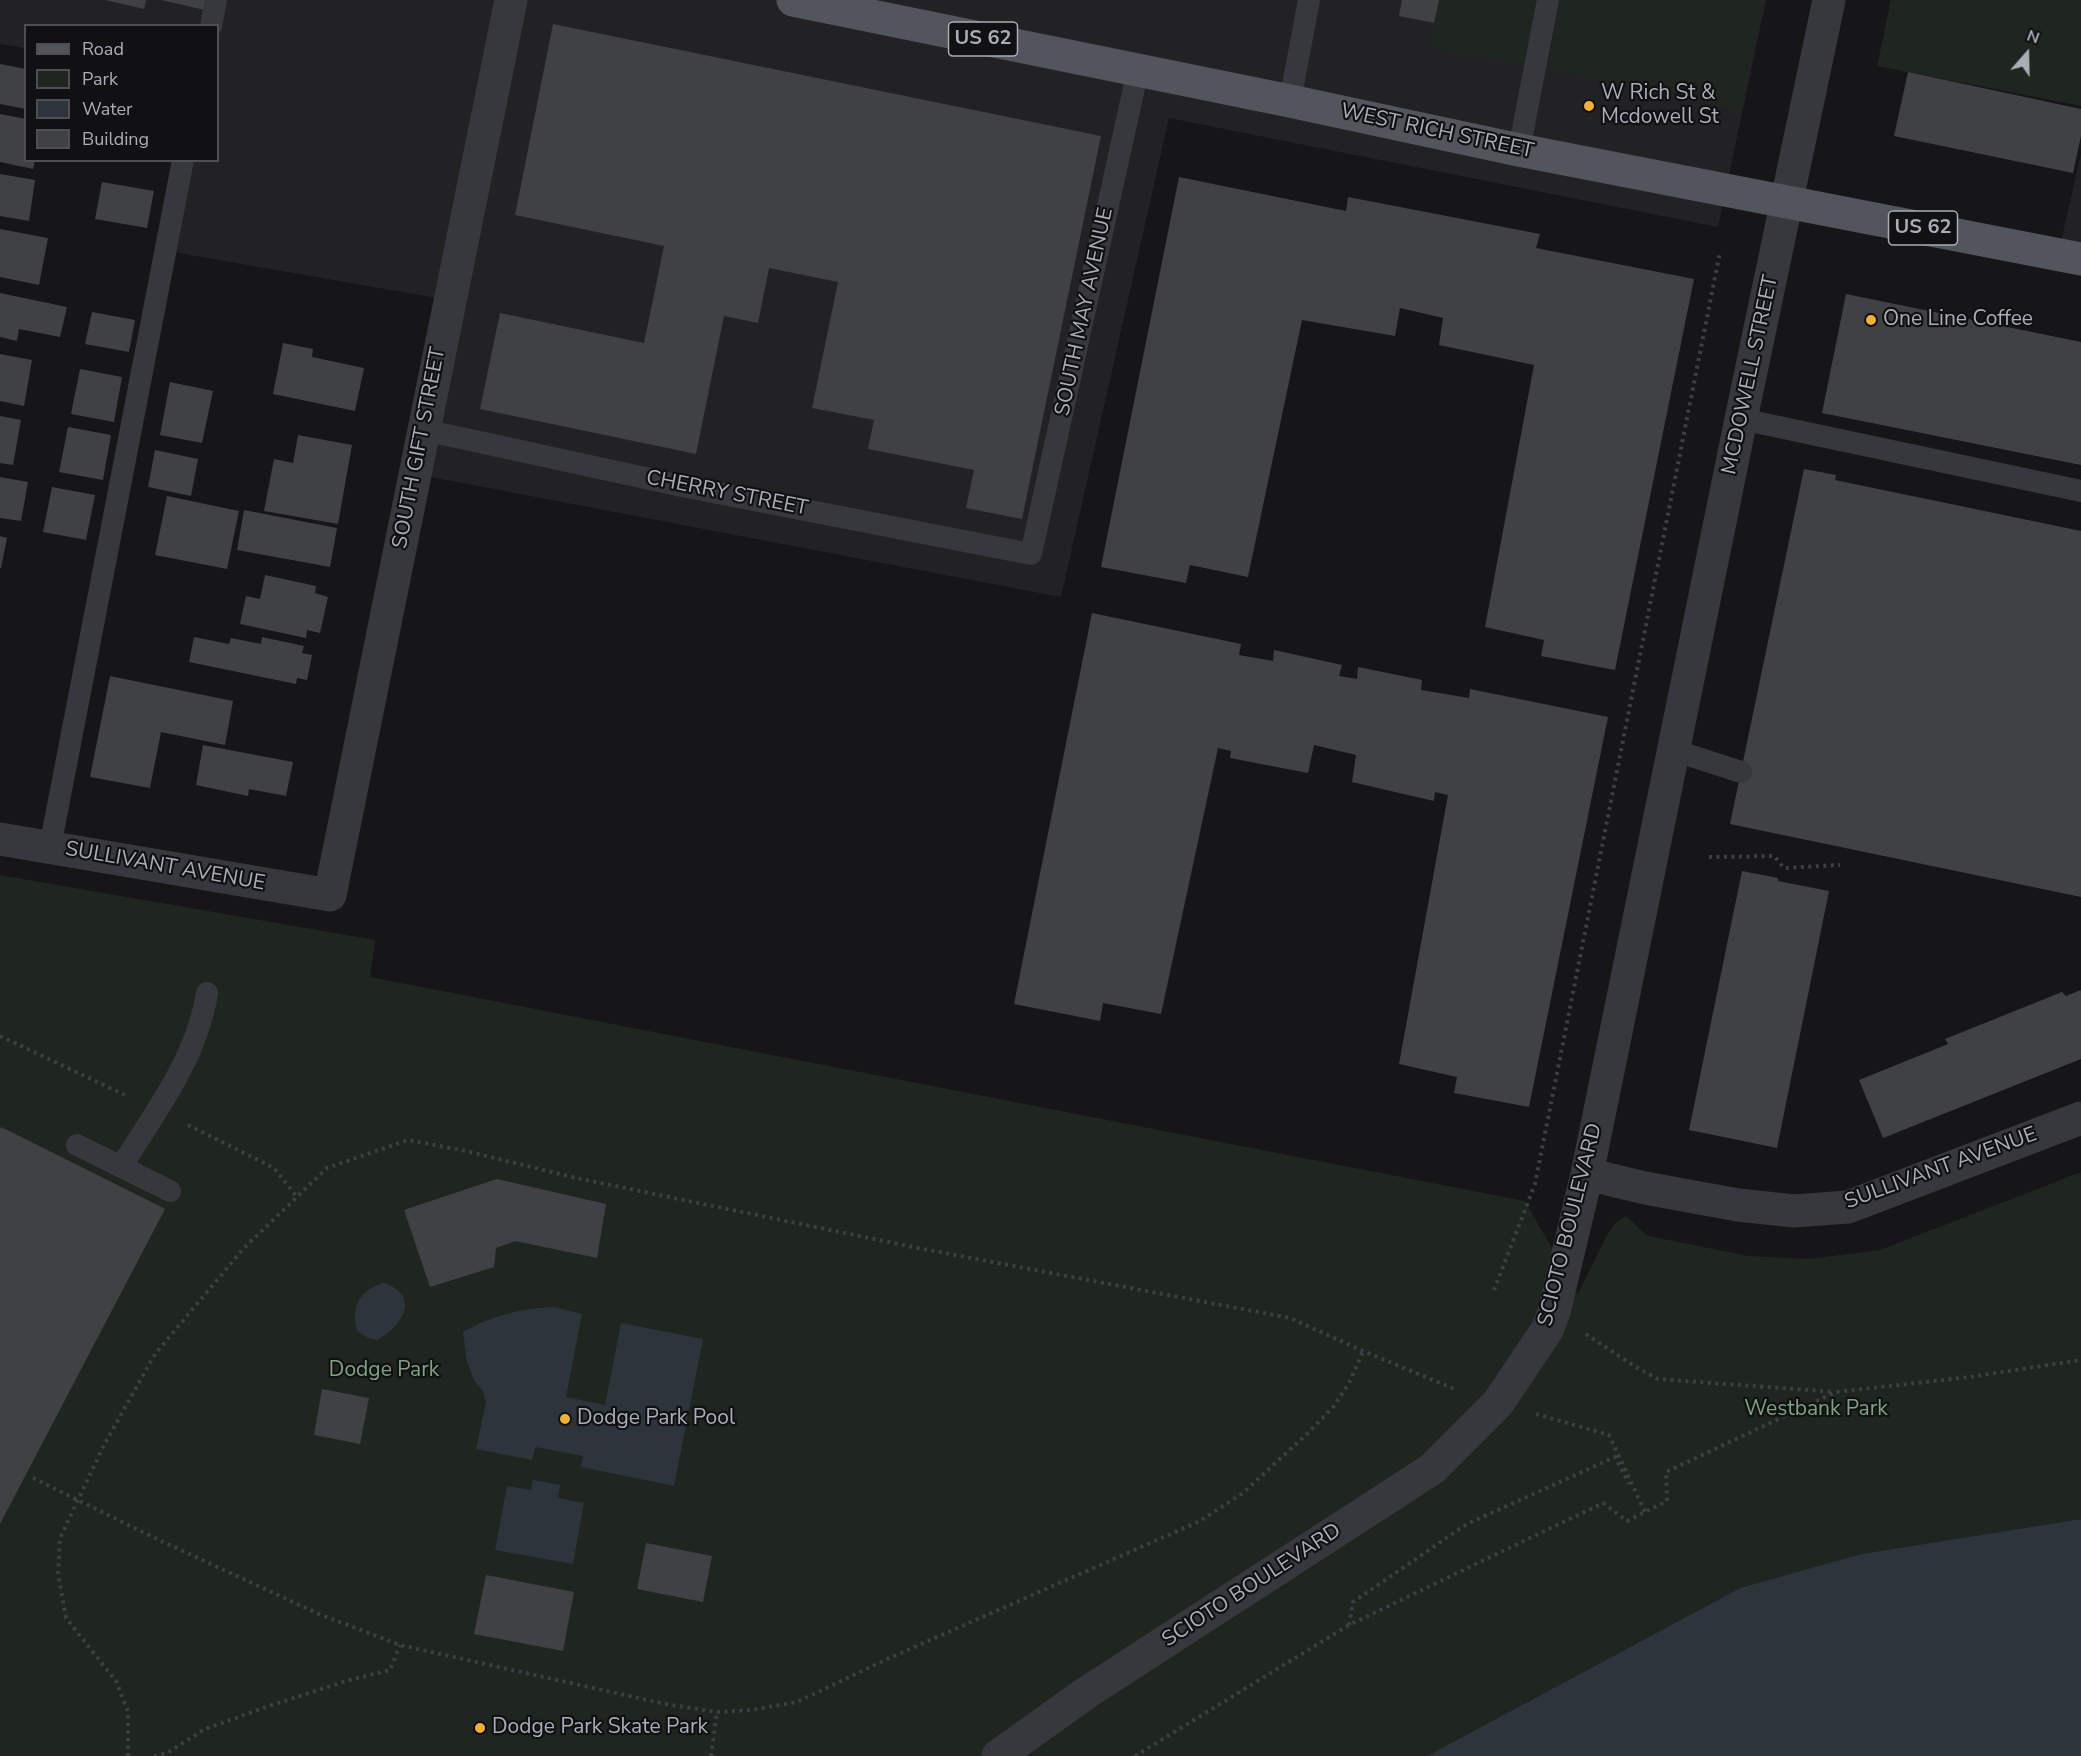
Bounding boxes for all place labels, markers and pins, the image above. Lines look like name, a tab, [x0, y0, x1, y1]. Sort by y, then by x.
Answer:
place label: W Rich St & Mcdowell St	[1601, 81, 1719, 131]
marker: W Rich St & Mcdowell St	[1582, 99, 1596, 113]
place label: One Line Coffee	[1883, 307, 2033, 333]
marker: One Line Coffee	[1864, 313, 1878, 327]
place label: Dodge Park Pool	[577, 1406, 735, 1432]
marker: Dodge Park Pool	[558, 1412, 572, 1426]
place label: Dodge Park Skate Park	[492, 1715, 708, 1741]
marker: Dodge Park Skate Park	[473, 1721, 487, 1735]

